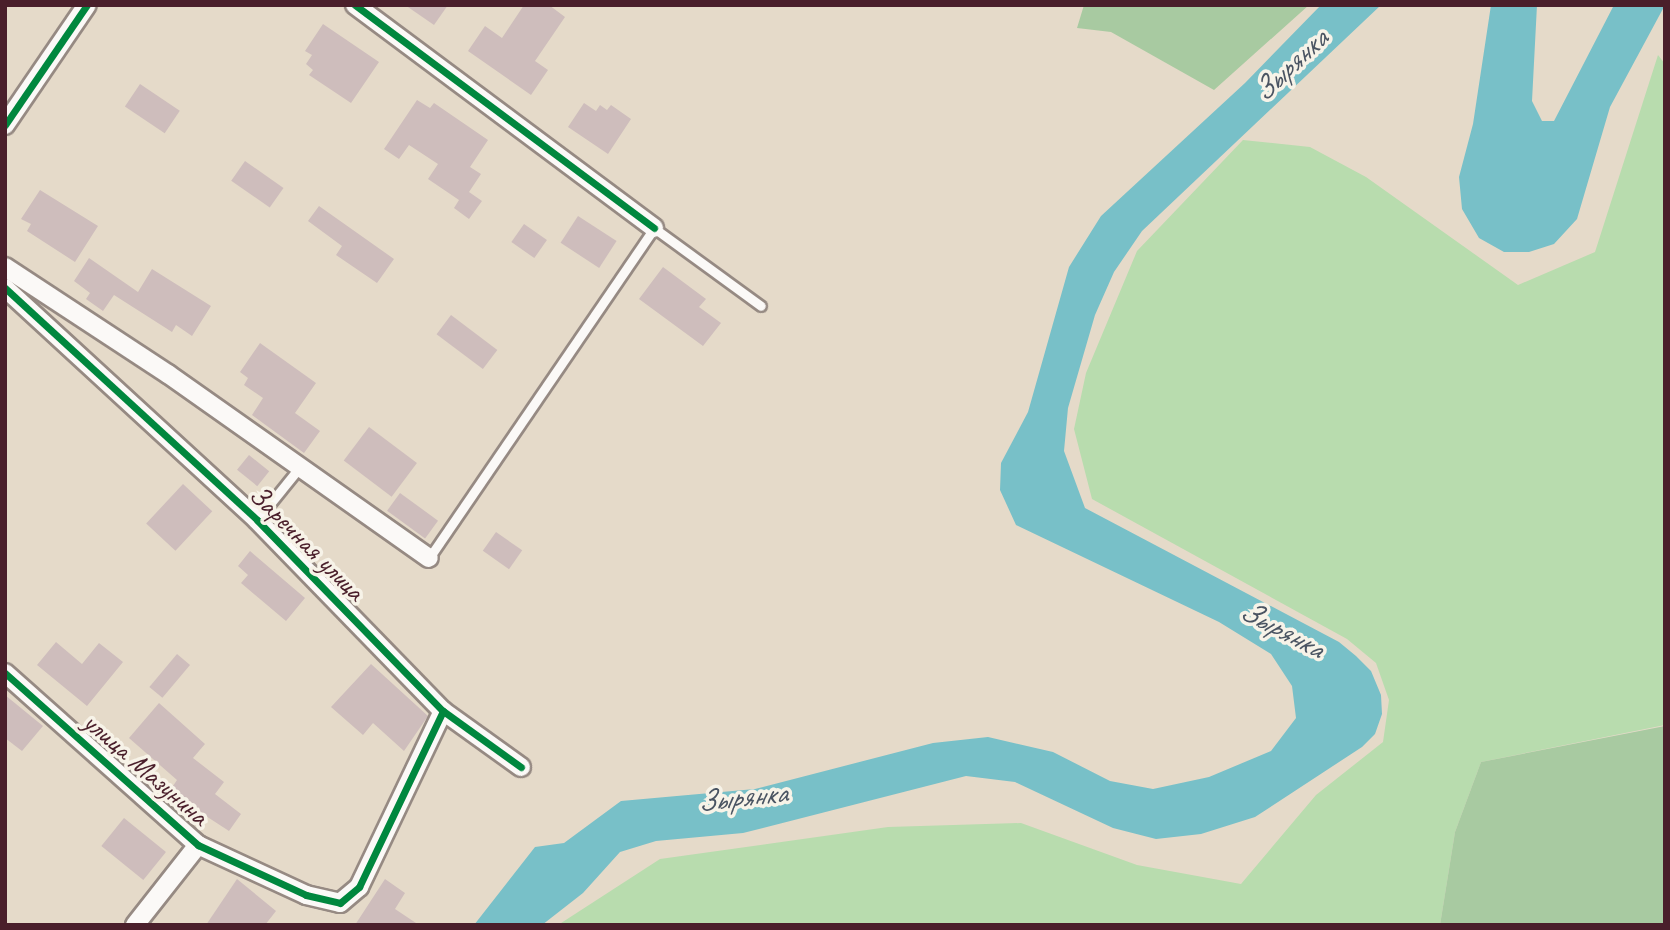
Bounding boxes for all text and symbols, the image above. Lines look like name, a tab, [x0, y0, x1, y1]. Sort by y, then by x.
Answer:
water label: Зырянка	[1245, 21, 1335, 109]
street label: Заречная улица	[242, 478, 372, 608]
water label: Зырянка	[1234, 592, 1330, 666]
street label: улица Мазунина	[76, 705, 216, 833]
water label: Зырянка	[696, 774, 788, 820]

